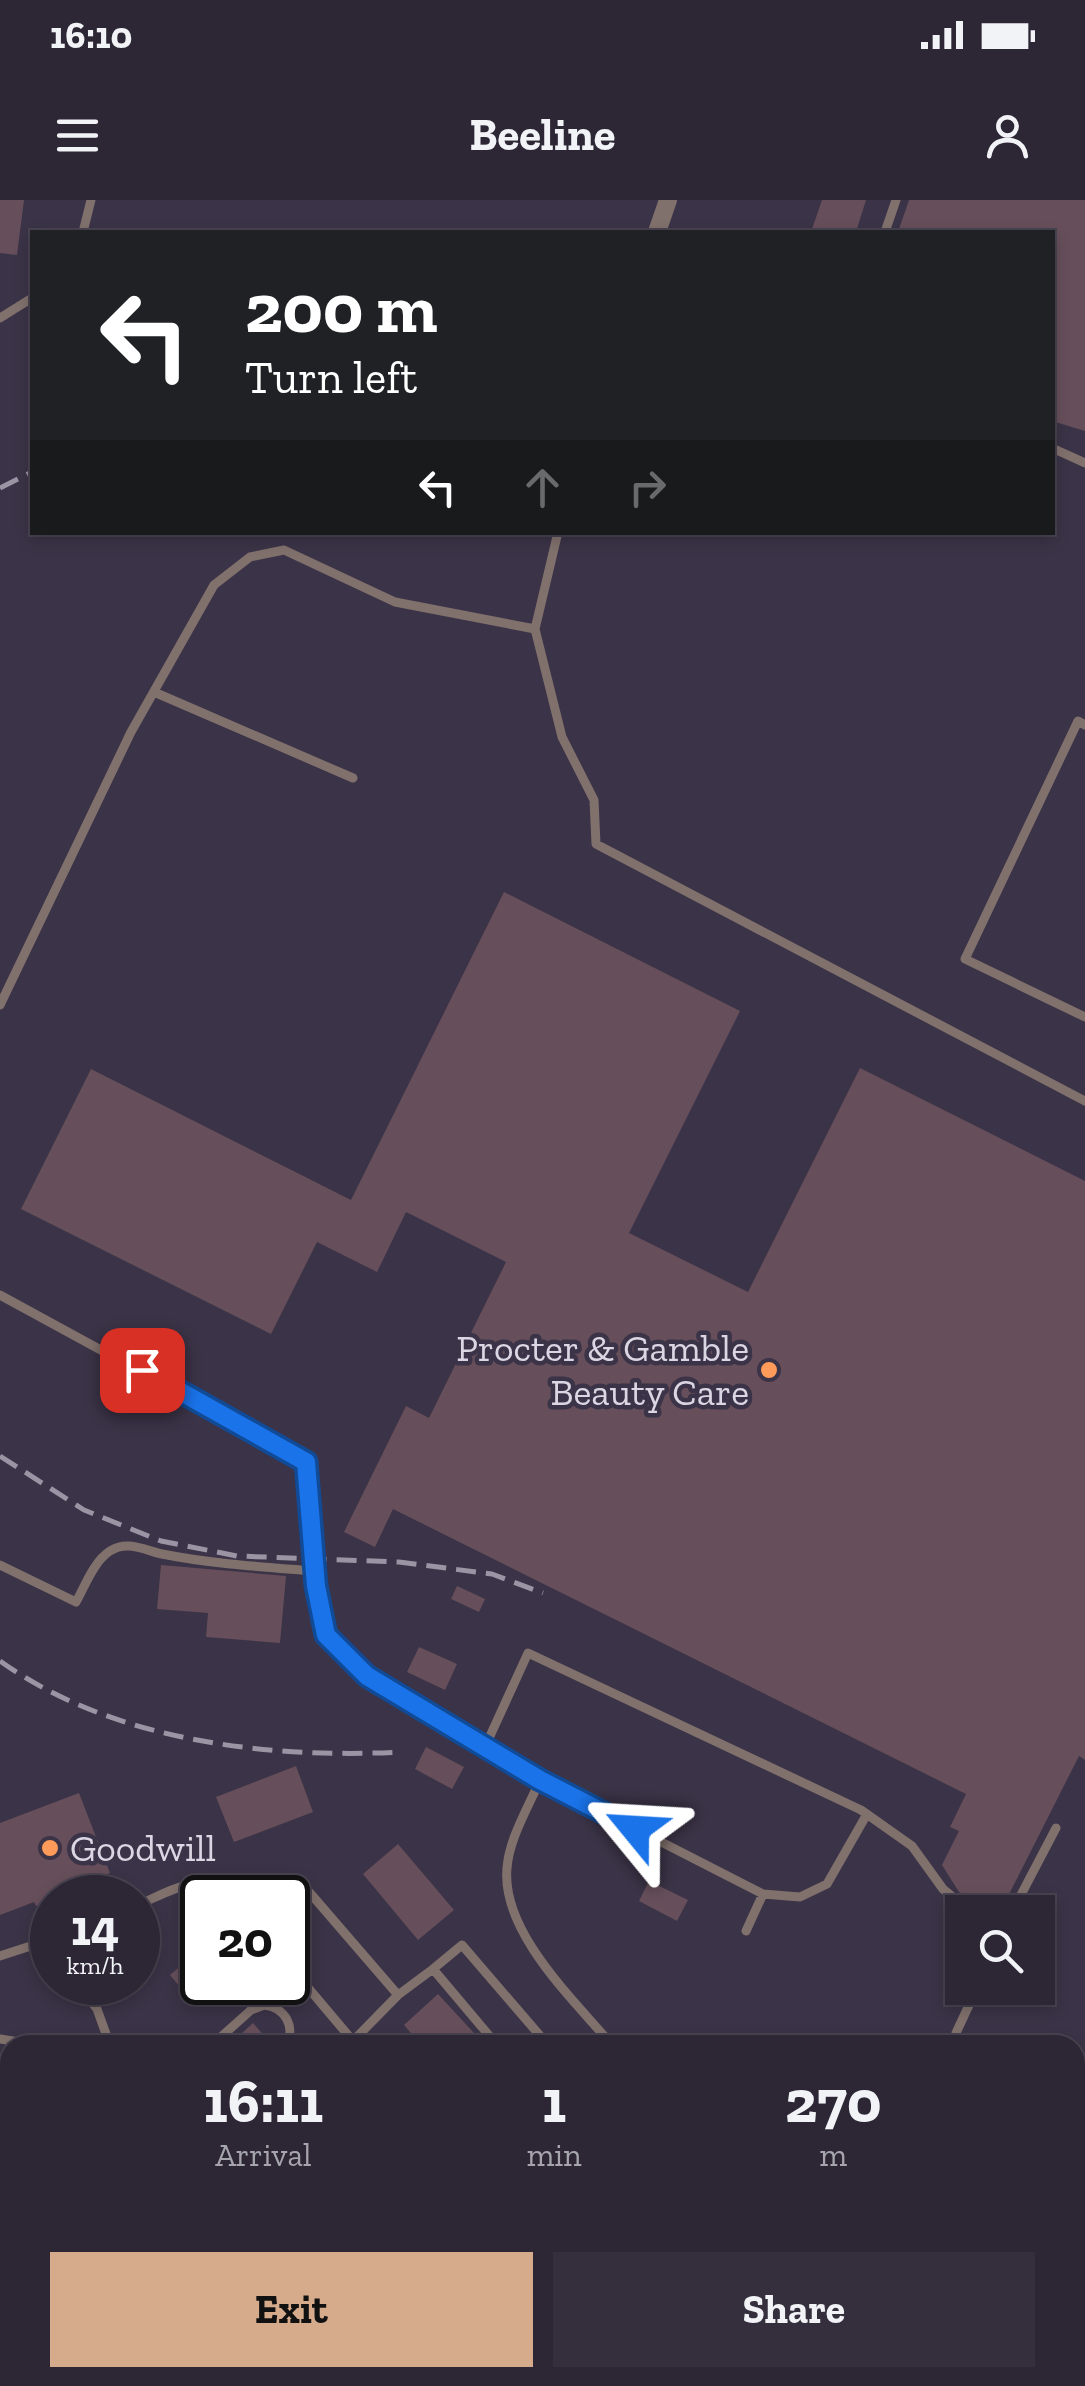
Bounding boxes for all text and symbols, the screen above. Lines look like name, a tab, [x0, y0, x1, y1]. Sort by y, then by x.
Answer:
text: 16:10	[50, 12, 132, 58]
icon: menu	[50, 108, 105, 163]
text: Beeline	[469, 108, 616, 162]
icon: person	[980, 108, 1035, 163]
text: 200 m	[245, 266, 438, 350]
icon: left	[80, 270, 210, 400]
text: Turn left	[245, 351, 417, 405]
icon: left	[410, 460, 465, 515]
icon: ahead	[515, 460, 570, 515]
icon: right	[620, 460, 675, 515]
place label: Procter & Gamble Beauty Care	[456, 1325, 749, 1415]
pin	[100, 1328, 185, 1413]
icon: arrive	[115, 1343, 170, 1398]
marker: Procter & Gamble Beauty Care	[758, 1359, 780, 1381]
position arrow	[583, 1777, 687, 1881]
place label: Goodwill	[70, 1825, 216, 1871]
marker: Goodwill	[39, 1837, 61, 1859]
speed limit sign: 20	[180, 1875, 310, 2005]
map controls	[945, 1895, 1055, 2005]
button: search	[945, 1895, 1055, 2005]
text: 14	[71, 1898, 119, 1958]
text: km/h	[66, 1950, 124, 1980]
text: 16:11	[203, 2065, 323, 2137]
text: 1	[542, 2065, 566, 2137]
text: 270	[785, 2065, 882, 2137]
text: Arrival	[215, 2136, 312, 2174]
text: min	[527, 2136, 582, 2174]
text: m	[819, 2136, 847, 2174]
button: Exit	[50, 2252, 533, 2367]
button: Share	[553, 2252, 1035, 2367]

